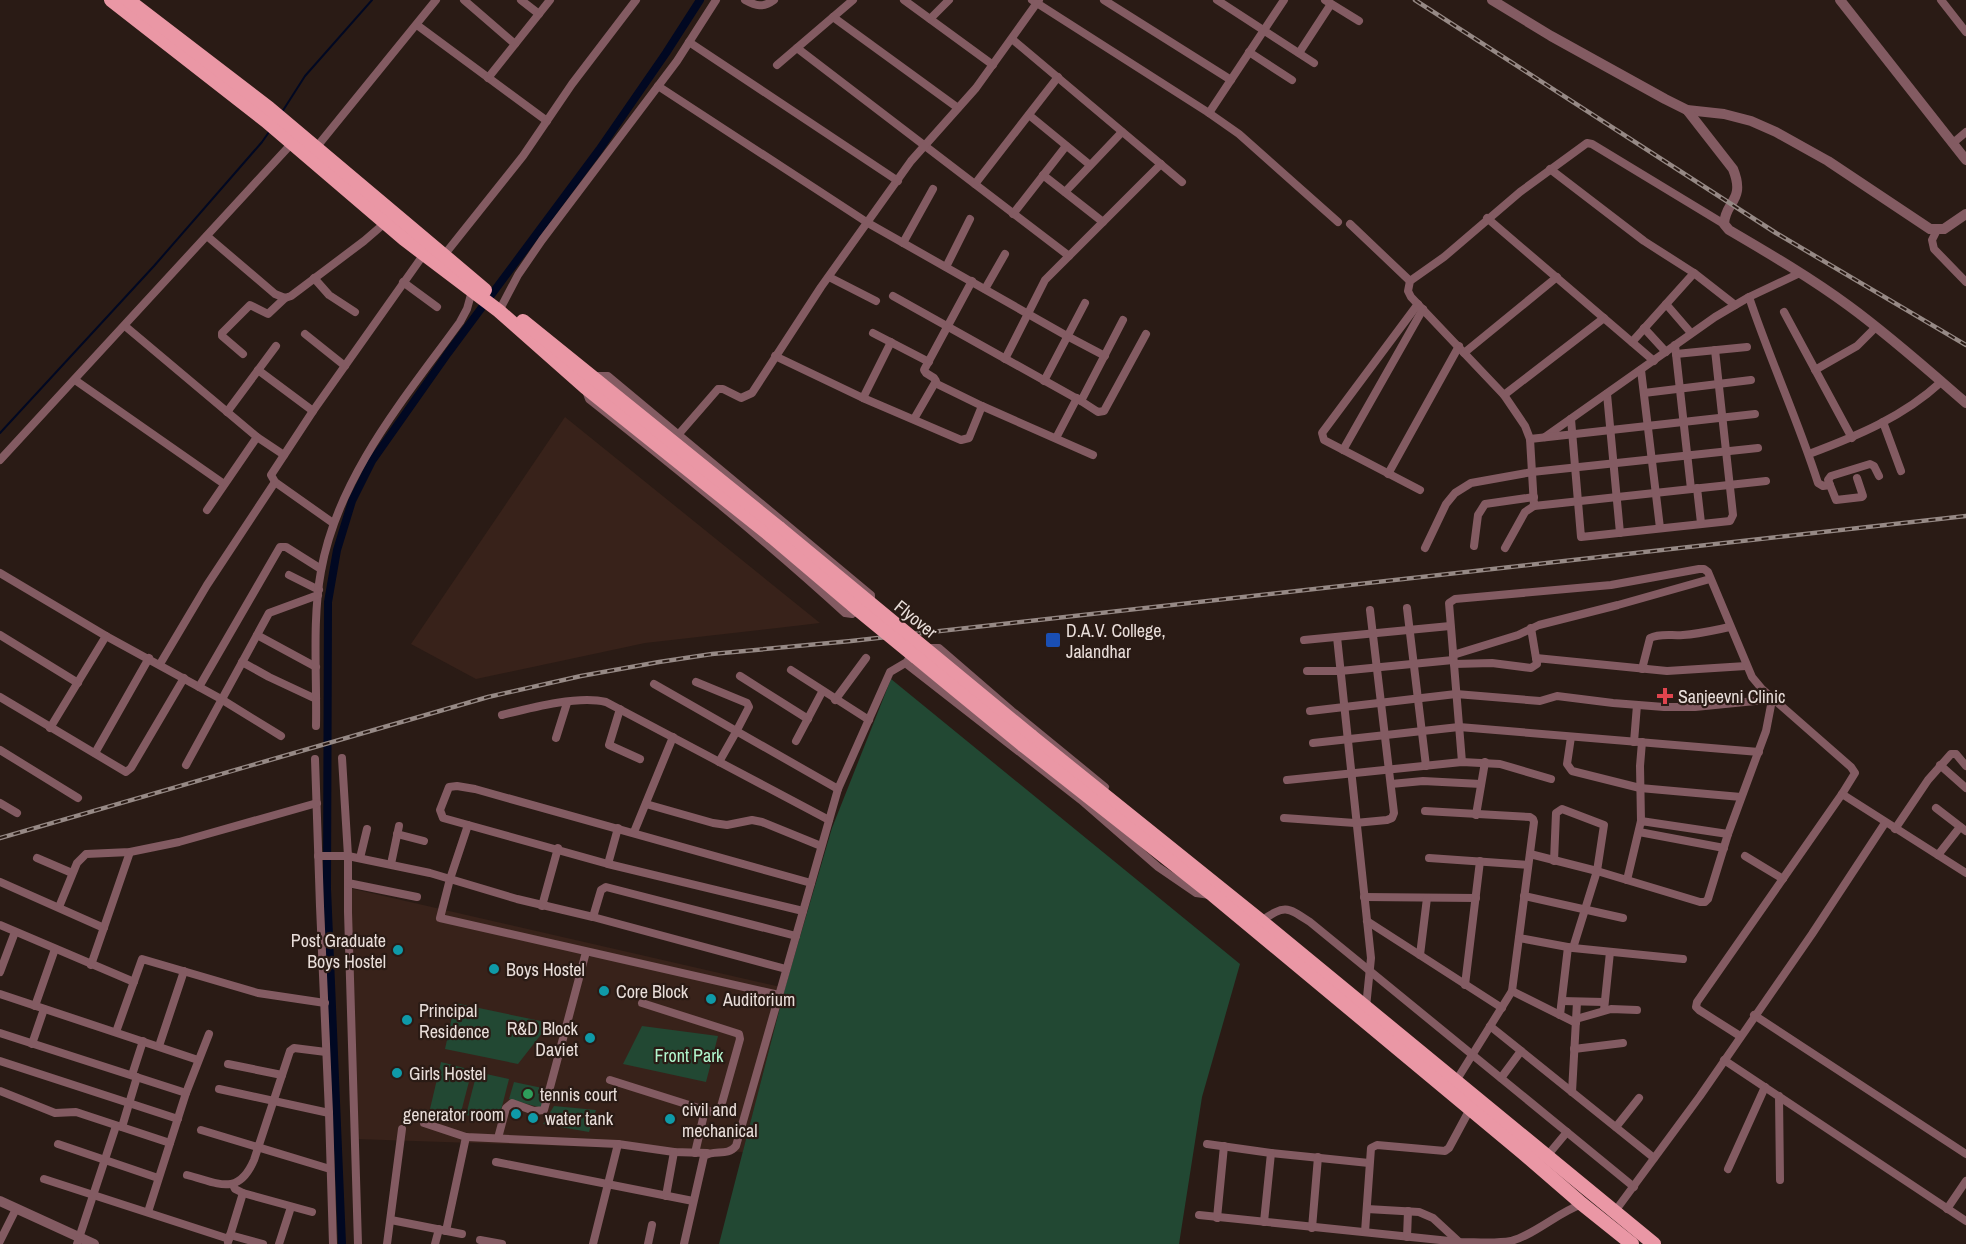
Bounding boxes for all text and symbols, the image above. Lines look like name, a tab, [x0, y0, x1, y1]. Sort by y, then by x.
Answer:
street label: Flyover	[889, 594, 943, 644]
place label: D.A.V. College, Jalandhar	[1066, 618, 1166, 664]
marker: D.A.V. College, Jalandhar	[1044, 631, 1062, 649]
place label: Sanjeevni Clinic	[1678, 684, 1785, 709]
marker: Sanjeevni Clinic	[1656, 687, 1674, 705]
place label: Post Graduate Boys Hostel	[291, 928, 386, 974]
marker: Post Graduate Boys Hostel	[391, 943, 405, 957]
place label: Boys Hostel	[506, 957, 585, 982]
marker: Boys Hostel	[487, 962, 501, 976]
place label: Core Block	[616, 979, 689, 1004]
marker: Core Block	[597, 984, 611, 998]
place label: Auditorium	[722, 987, 795, 1012]
marker: Auditorium	[704, 992, 718, 1006]
place label: Principal Residence	[419, 998, 490, 1044]
marker: Principal Residence	[400, 1013, 414, 1027]
place label: R&D Block Daviet	[507, 1016, 579, 1062]
marker: R&D Block Daviet	[583, 1031, 597, 1045]
park label: Front Park	[655, 1043, 724, 1068]
place label: Girls Hostel	[409, 1061, 486, 1086]
marker: Girls Hostel	[390, 1066, 404, 1080]
place label: tennis court	[540, 1082, 617, 1107]
marker: tennis court	[521, 1087, 535, 1101]
place label: civil and mechanical	[682, 1097, 757, 1143]
place label: generator room	[403, 1102, 504, 1127]
place label: water tank	[545, 1106, 614, 1131]
marker: generator room	[509, 1107, 523, 1121]
marker: water tank	[526, 1111, 540, 1125]
marker: civil and mechanical	[663, 1112, 677, 1126]

